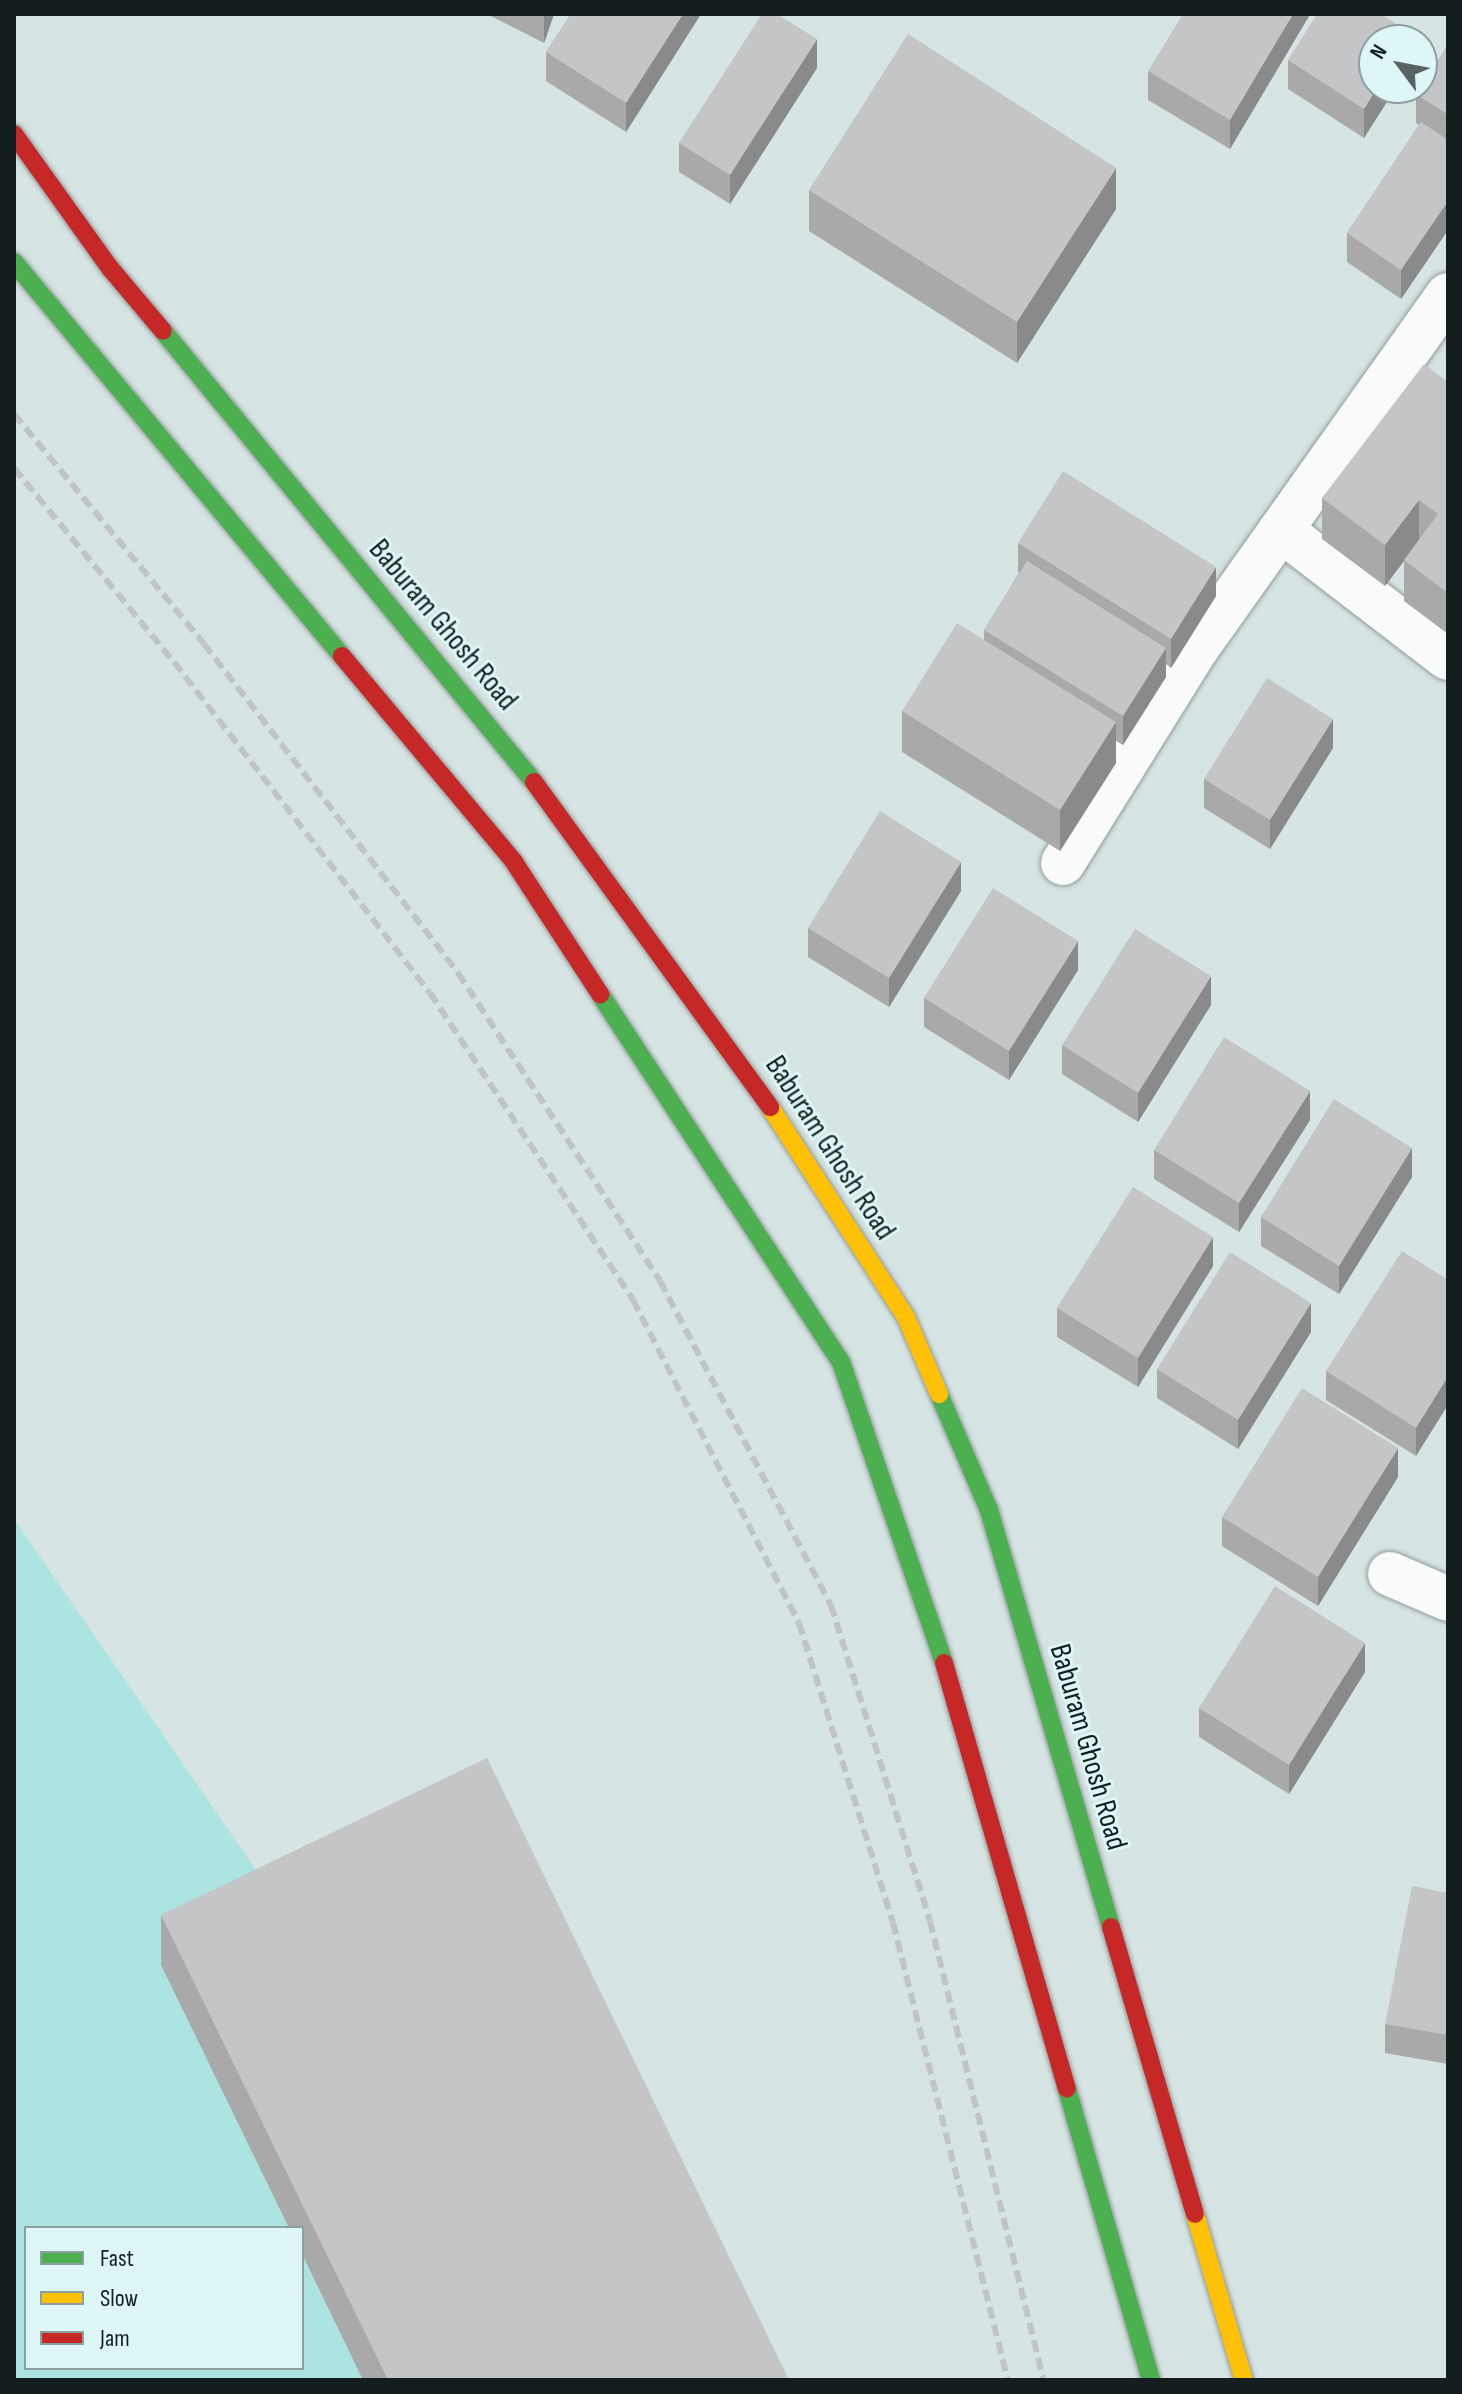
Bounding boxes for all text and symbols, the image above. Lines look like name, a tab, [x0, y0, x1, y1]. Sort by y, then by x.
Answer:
north arrow	[1358, 24, 1438, 104]
text: N	[1364, 40, 1393, 64]
street label: Baburam Ghosh Road	[361, 532, 525, 718]
street label: Baburam Ghosh Road	[757, 1049, 903, 1247]
street label: Baburam Ghosh Road	[1041, 1640, 1135, 1854]
legend	[24, 2226, 304, 2370]
text: Fast	[100, 2244, 134, 2273]
text: Slow	[100, 2284, 138, 2313]
text: Jam	[100, 2324, 130, 2353]

